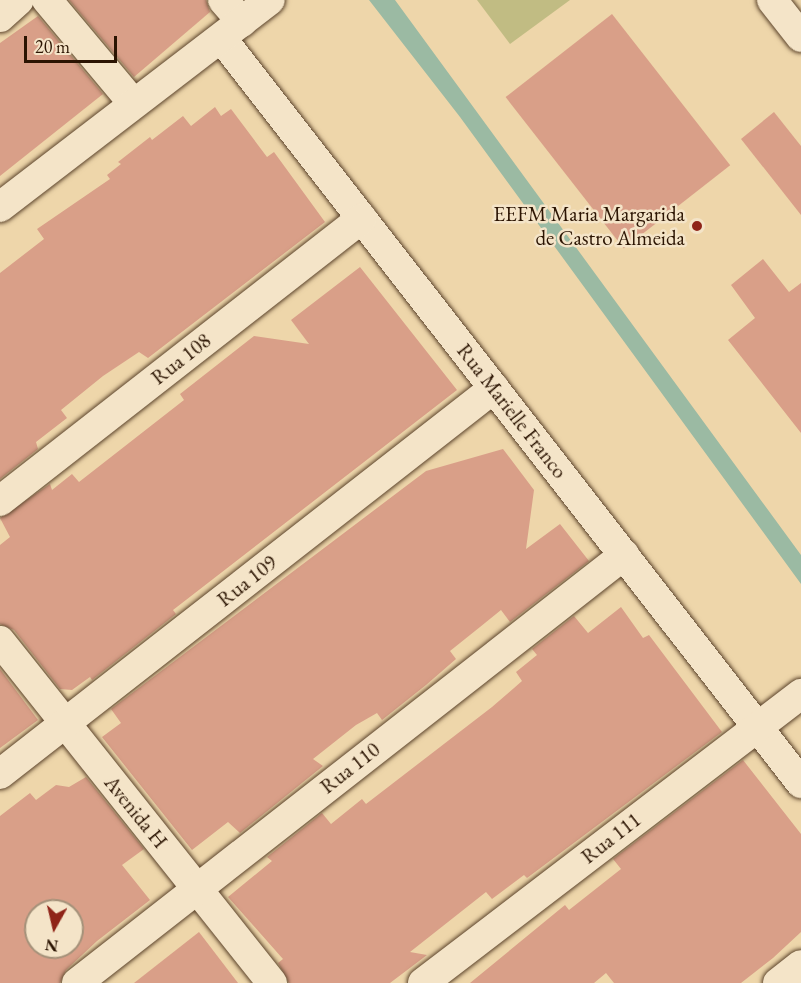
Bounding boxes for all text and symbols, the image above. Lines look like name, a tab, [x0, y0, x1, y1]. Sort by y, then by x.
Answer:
scale bar	[27, 24, 120, 62]
text: 20 m	[35, 35, 70, 58]
place label: EEFM Maria Margarida de Castro Almeida	[493, 201, 685, 251]
marker: EEFM Maria Margarida de Castro Almeida	[690, 219, 704, 233]
street label: Rua 108	[146, 328, 216, 390]
street label: Rua Marielle Franco	[452, 339, 572, 483]
street label: Rua 109	[212, 550, 282, 612]
street label: Rua 110	[315, 737, 385, 799]
street label: Avenida H	[99, 771, 173, 853]
street label: Rua 111	[576, 807, 646, 869]
north arrow	[24, 899, 84, 959]
text: N	[44, 934, 60, 957]

